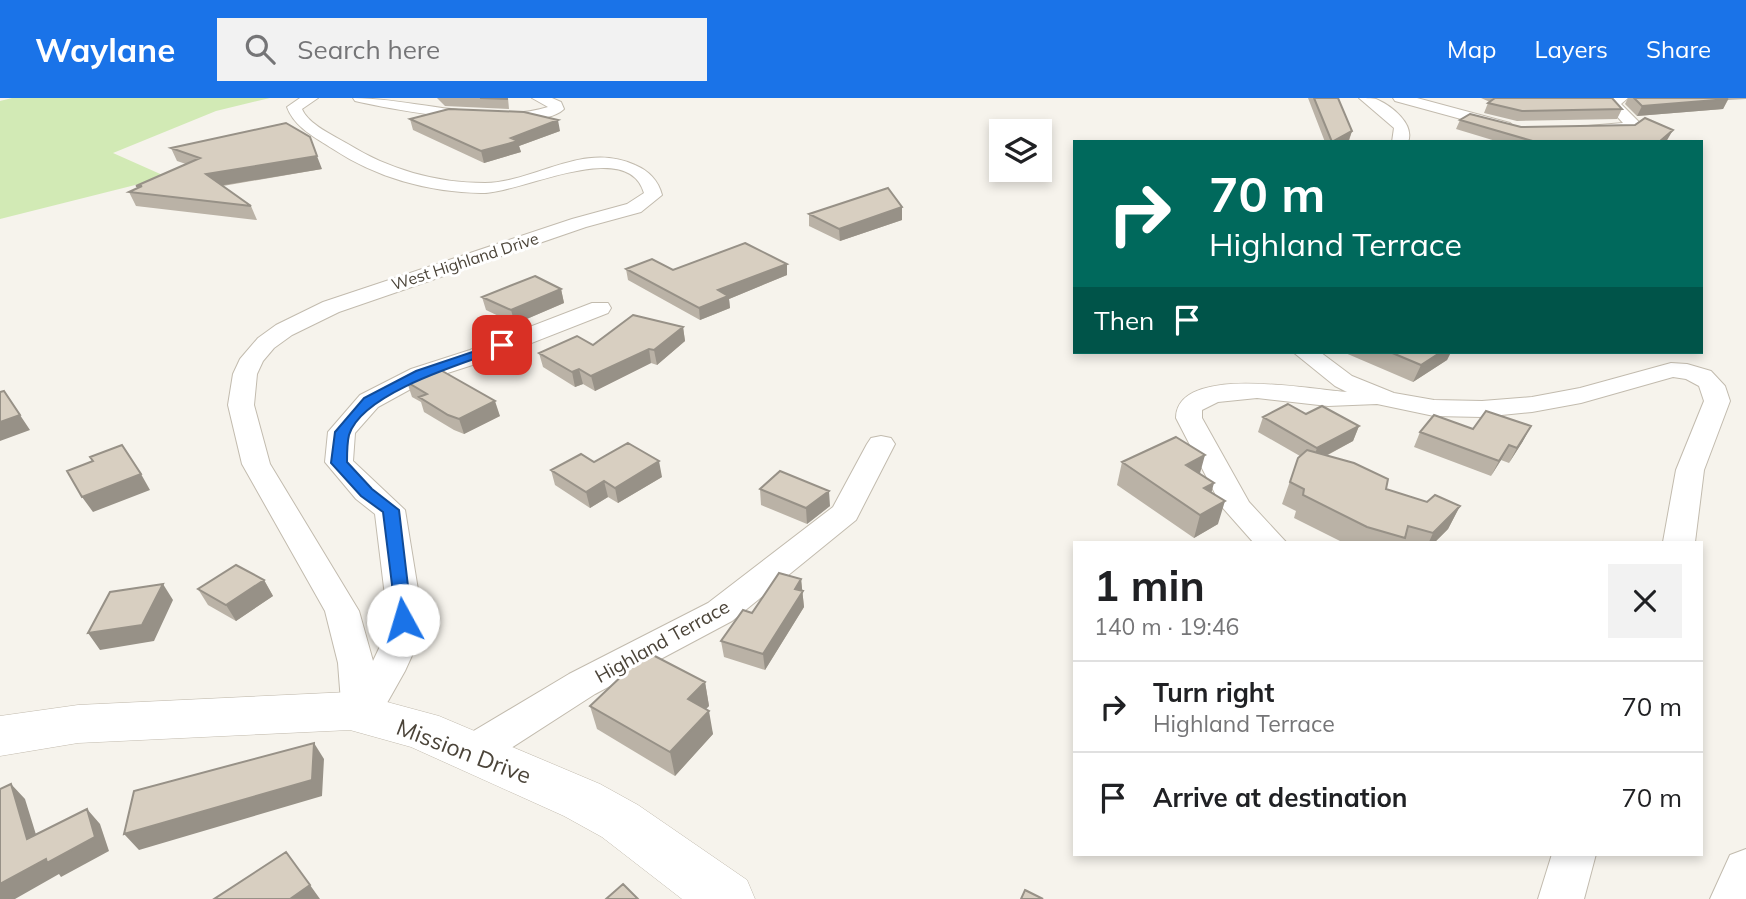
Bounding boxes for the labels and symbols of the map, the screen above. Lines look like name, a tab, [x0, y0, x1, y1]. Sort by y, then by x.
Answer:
street label: West Highland Drive	[389, 228, 541, 294]
pin	[472, 315, 532, 375]
position arrow	[366, 583, 440, 657]
street label: Highland Terrace	[591, 594, 733, 688]
street label: Mission Drive	[393, 712, 535, 790]

